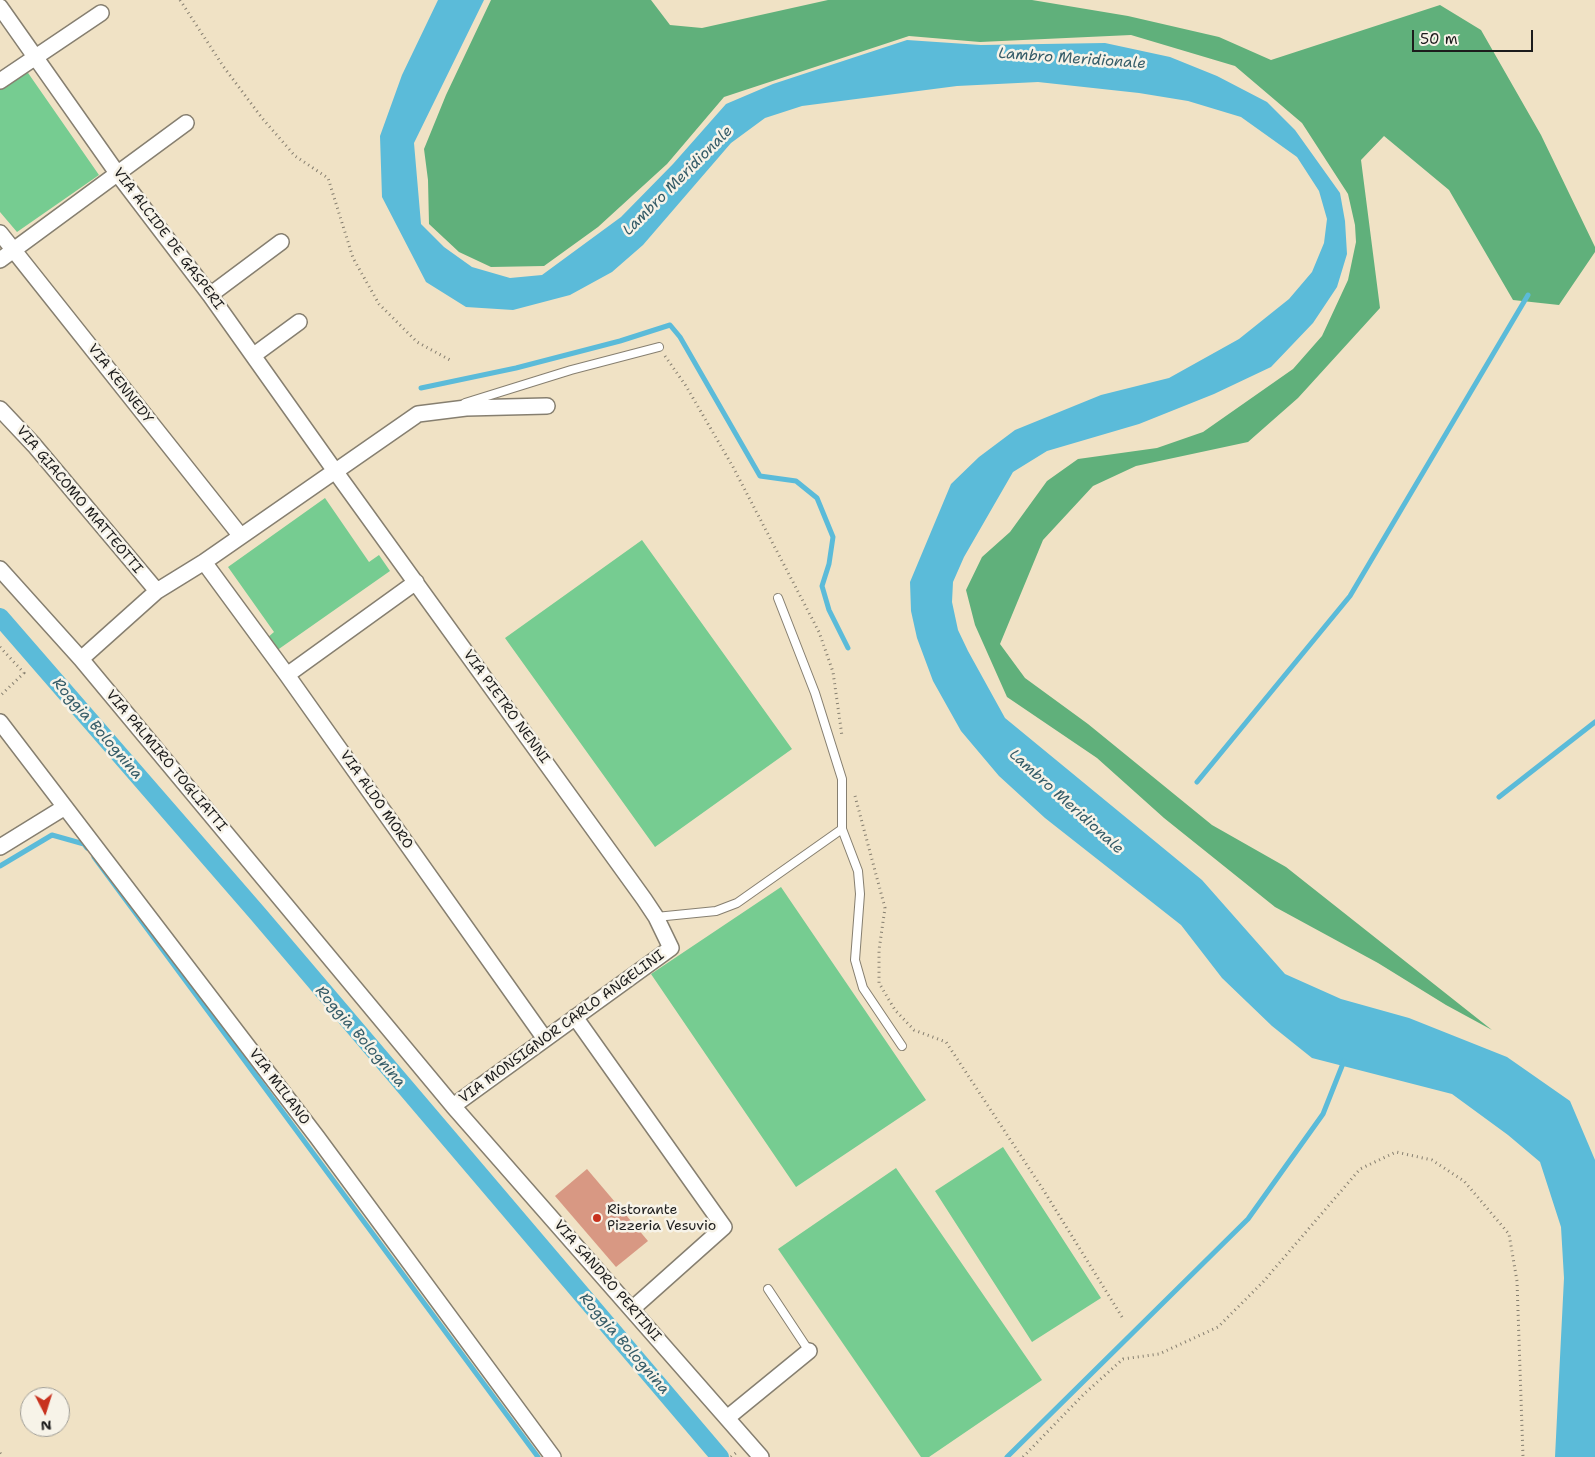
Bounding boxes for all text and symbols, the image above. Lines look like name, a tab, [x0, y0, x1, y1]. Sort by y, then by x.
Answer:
scale bar	[1415, 20, 1536, 52]
text: 50 m	[1420, 29, 1458, 49]
water label: Lambro Meridionale	[998, 45, 1146, 73]
water label: Lambro Meridionale	[619, 122, 737, 240]
street label: VIA ALCIDE DE GASPERI	[109, 165, 227, 313]
street label: VIA KENNEDY	[84, 341, 156, 427]
street label: VIA GIACOMO MATTEOTTI	[12, 423, 146, 577]
street label: VIA PIETRO NENNI	[459, 647, 553, 767]
water label: Roggia Bolognina	[48, 675, 146, 783]
street label: VIA PALMIRO TOGLIATTI	[102, 687, 230, 835]
water label: Lambro Meridionale	[1005, 746, 1127, 858]
street label: VIA ALDO MORO	[336, 748, 416, 852]
street label: VIA MONSIGNOR CARLO ANGELINI	[456, 947, 668, 1107]
water label: Roggia Bolognina	[311, 983, 409, 1091]
street label: VIA MILANO	[245, 1046, 313, 1128]
place label: Ristorante Pizzeria Vesuvio	[607, 1202, 716, 1234]
marker: Ristorante Pizzeria Vesuvio	[591, 1212, 603, 1224]
street label: VIA SANDRO PERTINI	[550, 1217, 664, 1345]
water label: Roggia Bolognina	[575, 1290, 673, 1398]
north arrow	[20, 1387, 70, 1437]
text: N	[40, 1416, 53, 1435]

